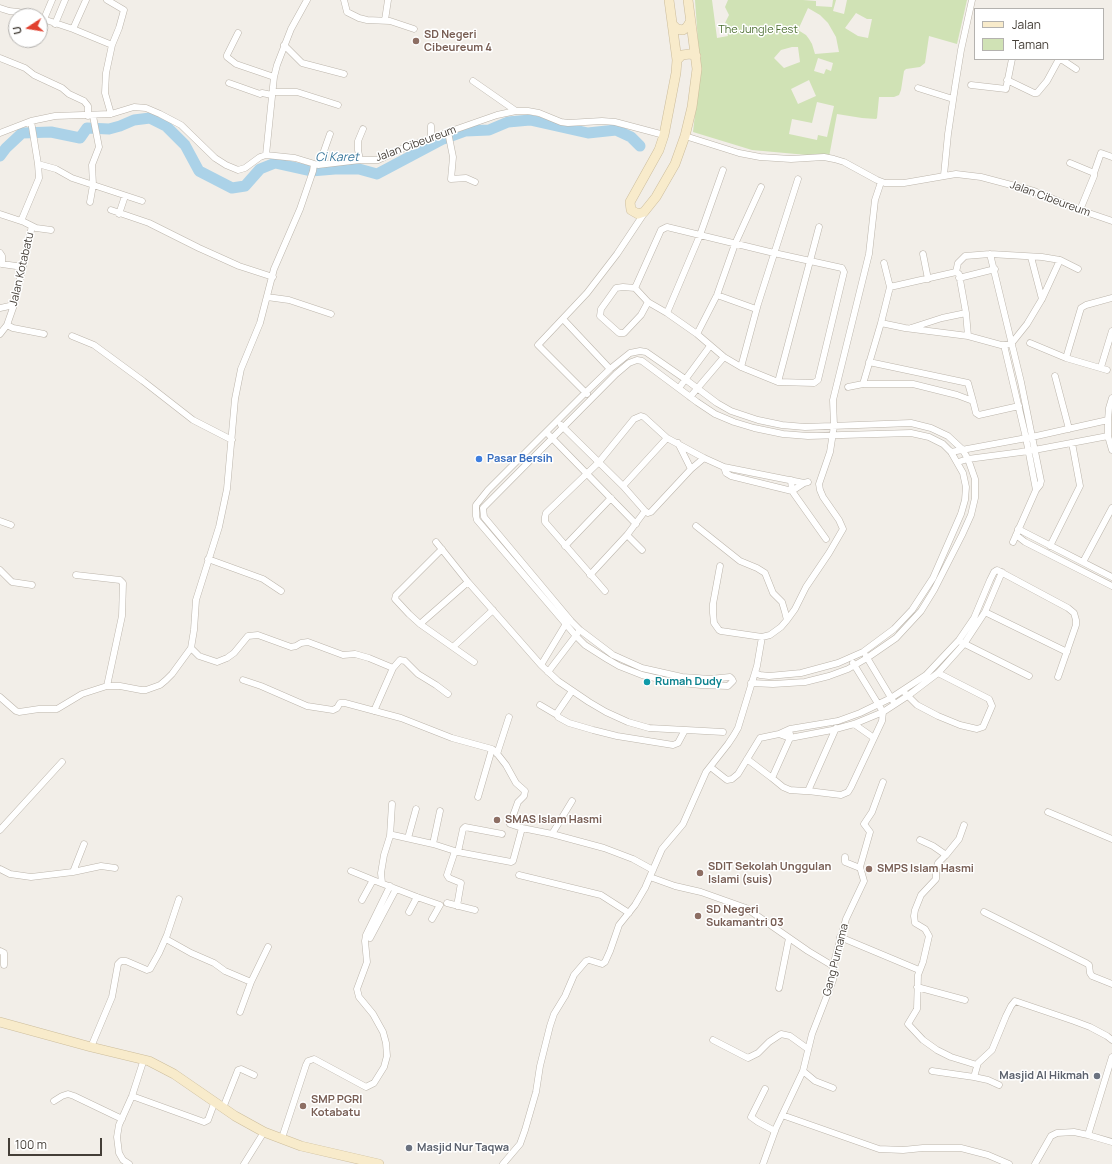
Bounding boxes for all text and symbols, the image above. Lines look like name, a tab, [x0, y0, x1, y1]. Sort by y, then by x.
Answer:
north arrow	[8, 8, 48, 48]
legend	[974, 8, 1104, 60]
text: Jalan	[1012, 16, 1041, 33]
park label: The Jungle Fest	[718, 23, 798, 37]
text: U	[9, 25, 25, 36]
place label: SD Negeri Cibeureum 4	[424, 28, 492, 54]
marker: SD Negeri Cibeureum 4	[411, 36, 421, 46]
text: Taman	[1012, 36, 1049, 53]
street label: Jalan Cibeureum	[374, 123, 458, 165]
water label: Ci Karet	[315, 151, 359, 165]
street label: Jalan Cibeureum	[1008, 178, 1092, 220]
street label: Jalan Kotabatu	[7, 231, 37, 307]
place label: Pasar Bersih	[487, 452, 553, 466]
marker: Pasar Bersih	[474, 454, 484, 464]
place label: Rumah Dudy	[655, 675, 722, 689]
marker: Rumah Dudy	[642, 677, 652, 687]
place label: SMAS Islam Hasmi	[505, 813, 602, 827]
marker: SMAS Islam Hasmi	[492, 815, 502, 825]
place label: SDIT Sekolah Unggulan Islami (suis)	[708, 860, 831, 886]
place label: SMPS Islam Hasmi	[877, 862, 974, 876]
marker: SMPS Islam Hasmi	[864, 864, 874, 874]
marker: SDIT Sekolah Unggulan Islami (suis)	[695, 868, 705, 878]
place label: SD Negeri Sukamantri 03	[706, 903, 784, 929]
marker: SD Negeri Sukamantri 03	[693, 911, 703, 921]
street label: Gang Purnama	[821, 922, 851, 998]
place label: Masjid Al Hikmah	[999, 1069, 1089, 1083]
marker: Masjid Al Hikmah	[1092, 1071, 1102, 1081]
place label: SMP PGRI Kotabatu	[311, 1093, 362, 1119]
marker: SMP PGRI Kotabatu	[298, 1101, 308, 1111]
scale bar	[10, 1130, 104, 1156]
text: 100 m	[15, 1136, 47, 1153]
place label: Masjid Nur Taqwa	[417, 1141, 509, 1155]
marker: Masjid Nur Taqwa	[404, 1143, 414, 1153]

